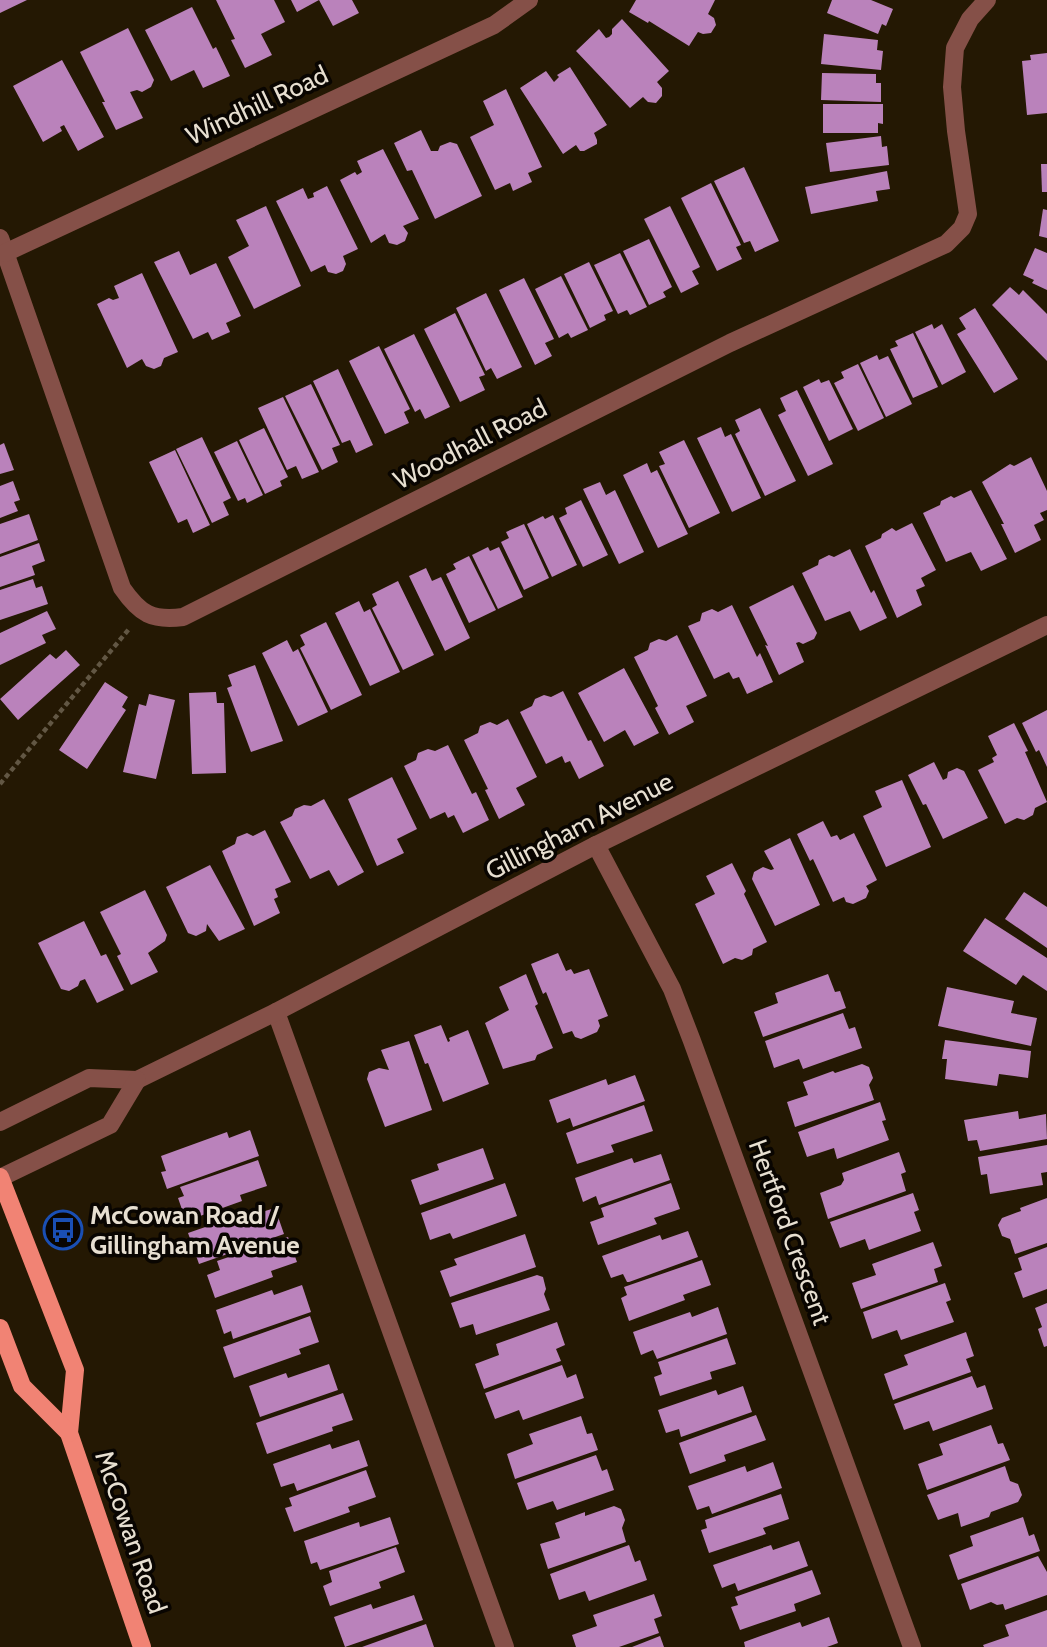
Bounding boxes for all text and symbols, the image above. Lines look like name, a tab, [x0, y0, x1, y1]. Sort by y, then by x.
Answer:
street label: Windhill Road	[181, 58, 333, 152]
street label: Woodhall Road	[388, 392, 552, 496]
street label: Gillingham Avenue	[480, 765, 678, 887]
street label: Hertford Crescent	[742, 1135, 838, 1329]
place label: McCowan Road / Gillingham Avenue	[90, 1199, 300, 1261]
bus stop icon: McCowan Road / Gillingham Avenue	[42, 1209, 84, 1251]
street label: McCowan Road	[88, 1446, 174, 1618]

